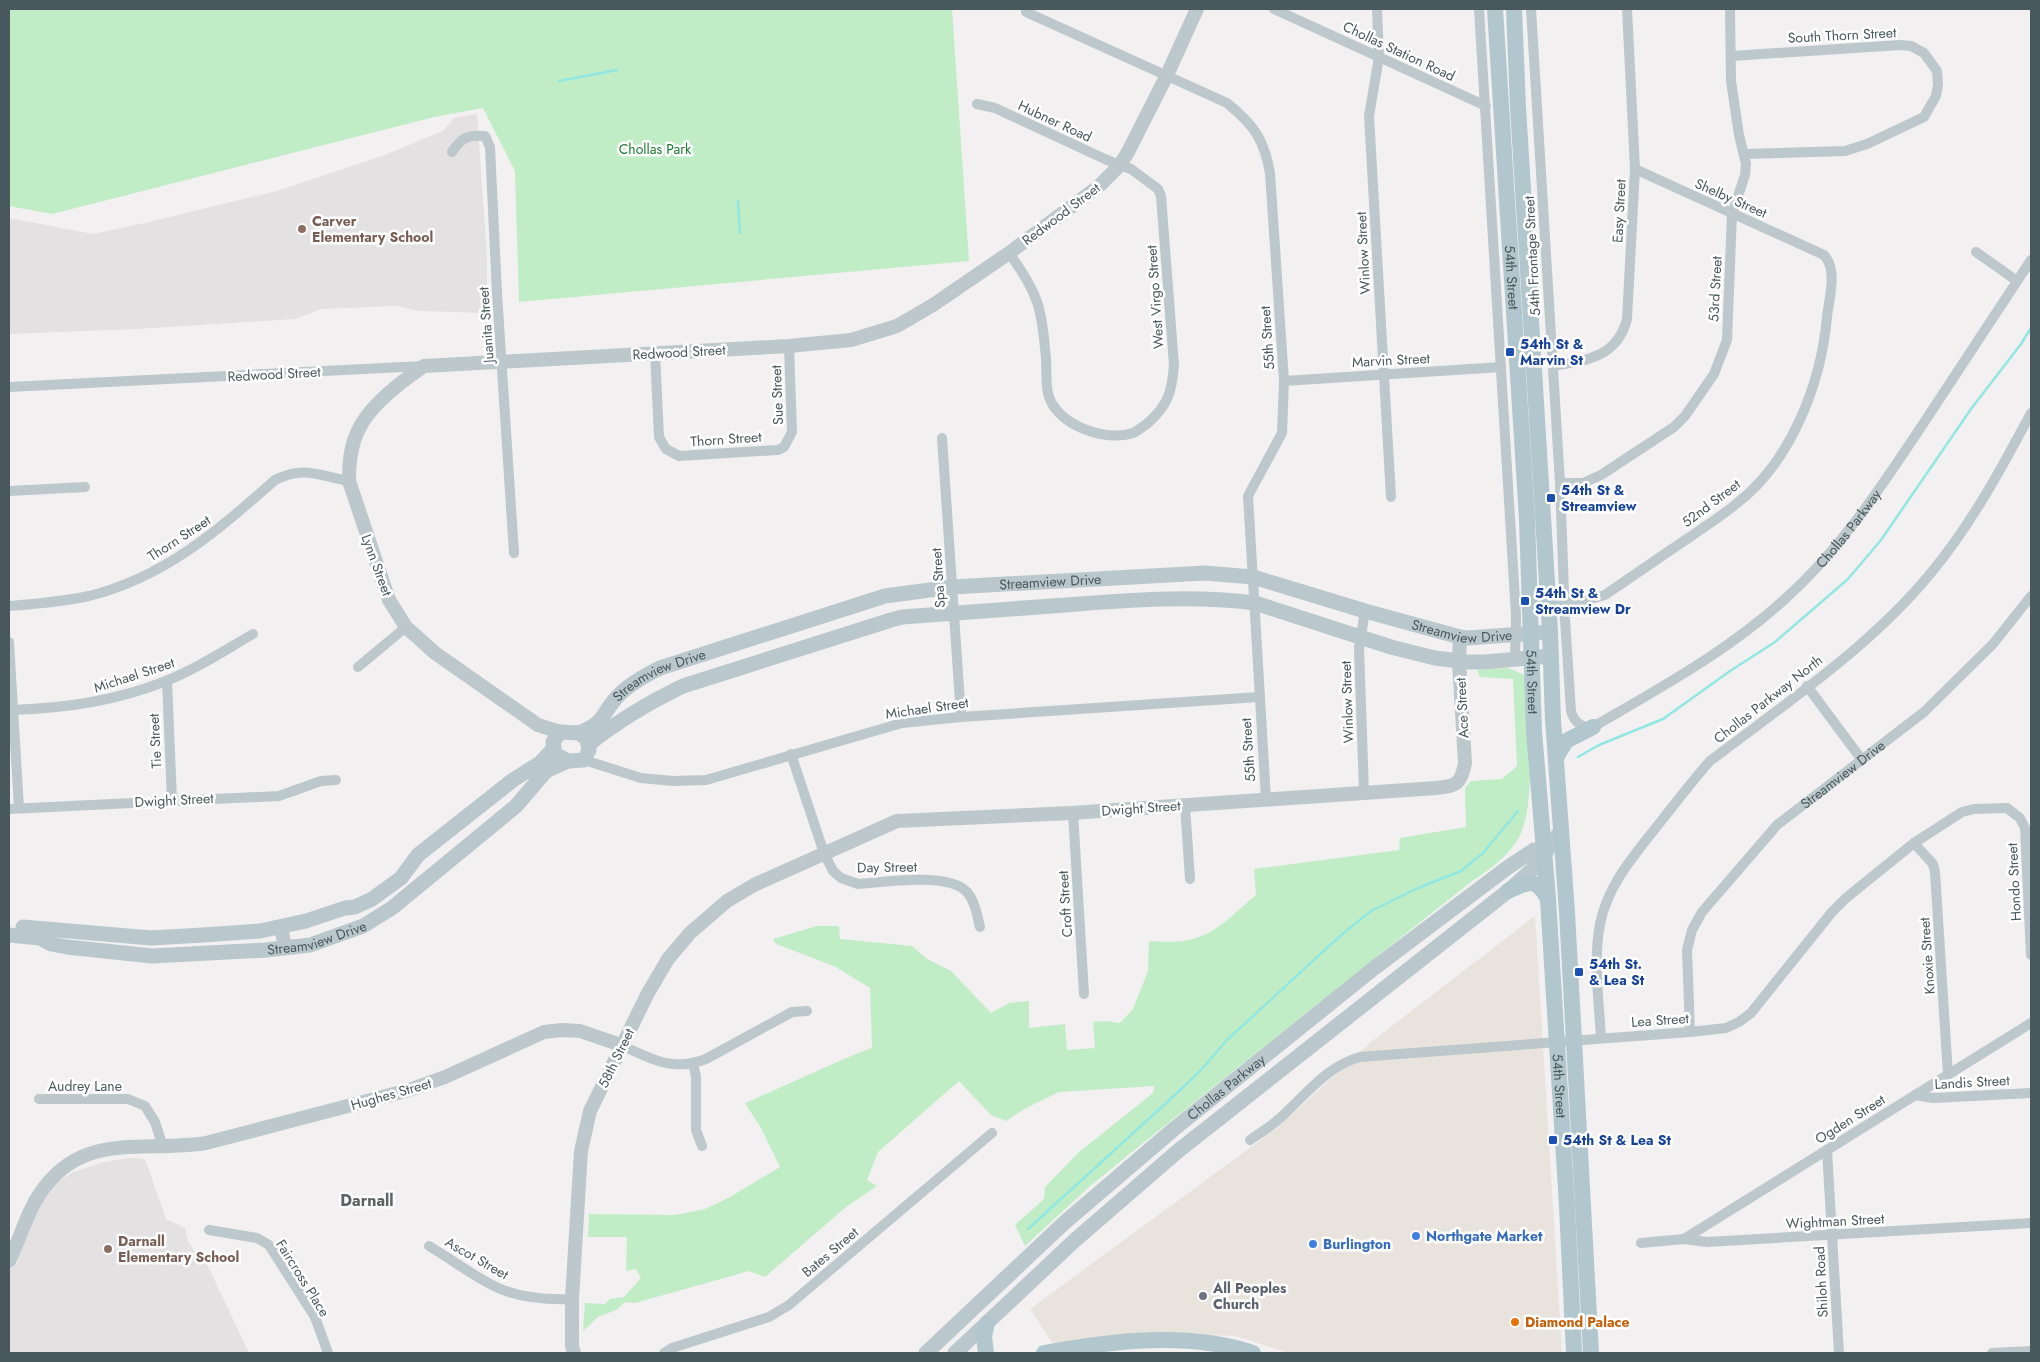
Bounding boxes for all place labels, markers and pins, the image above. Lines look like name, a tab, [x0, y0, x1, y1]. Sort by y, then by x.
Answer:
place label: Carver Elementary School	[312, 211, 433, 247]
marker: Carver Elementary School	[296, 223, 308, 235]
place label: 54th St & Marvin St	[1520, 334, 1584, 370]
marker: 54th St & Marvin St	[1504, 346, 1516, 358]
place label: 54th St & Streamview	[1561, 480, 1637, 516]
marker: 54th St & Streamview	[1545, 492, 1557, 504]
place label: 54th St & Streamview Dr	[1535, 583, 1631, 619]
marker: 54th St & Streamview Dr	[1519, 595, 1531, 607]
place label: 54th St. & Lea St	[1589, 954, 1645, 990]
marker: 54th St. & Lea St	[1573, 966, 1585, 978]
place label: 54th St & Lea St	[1563, 1130, 1671, 1150]
marker: 54th St & Lea St	[1547, 1134, 1559, 1146]
place label: Northgate Market	[1426, 1226, 1543, 1246]
marker: Northgate Market	[1410, 1230, 1422, 1242]
place label: Darnall Elementary School	[118, 1231, 239, 1267]
place label: Burlington	[1323, 1234, 1391, 1254]
marker: Burlington	[1307, 1238, 1319, 1250]
marker: Darnall Elementary School	[102, 1243, 114, 1255]
place label: All Peoples Church	[1212, 1278, 1287, 1314]
marker: All Peoples Church	[1197, 1290, 1209, 1302]
place label: Diamond Palace	[1525, 1312, 1629, 1332]
marker: Diamond Palace	[1509, 1316, 1521, 1328]

